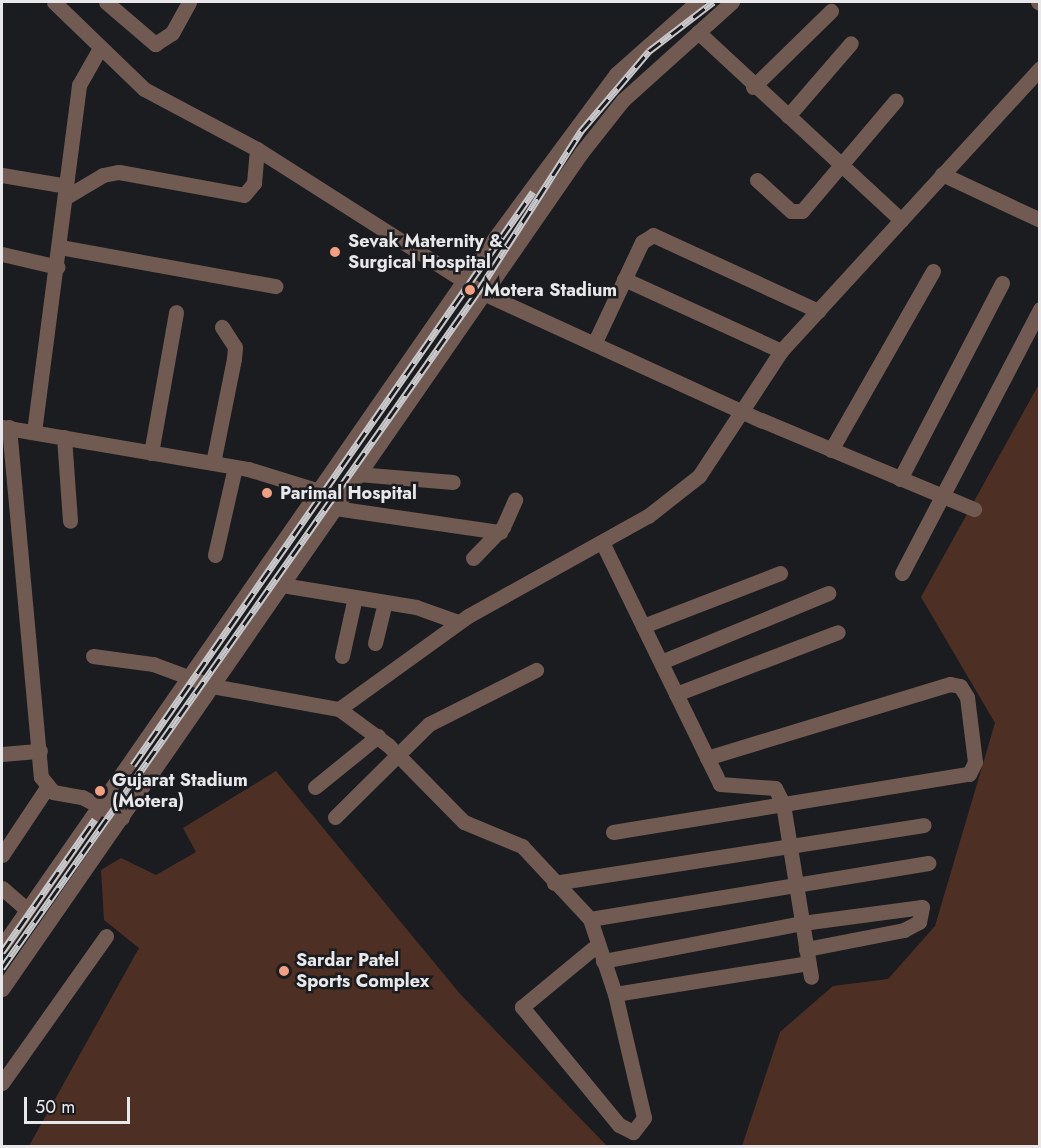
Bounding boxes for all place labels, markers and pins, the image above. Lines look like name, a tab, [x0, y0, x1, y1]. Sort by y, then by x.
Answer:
place label: Sevak Maternity & Surgical Hospital	[348, 231, 503, 274]
marker: Sevak Maternity & Surgical Hospital	[326, 243, 344, 261]
place label: Motera Stadium	[484, 279, 617, 301]
marker: Motera Stadium	[461, 281, 479, 299]
place label: Parimal Hospital	[280, 482, 417, 504]
marker: Parimal Hospital	[258, 484, 276, 502]
place label: Gujarat Stadium (Motera)	[112, 770, 248, 812]
marker: Gujarat Stadium (Motera)	[93, 784, 107, 798]
place label: Sardar Patel Sports Complex	[296, 950, 429, 992]
marker: Sardar Patel Sports Complex	[277, 964, 291, 978]

